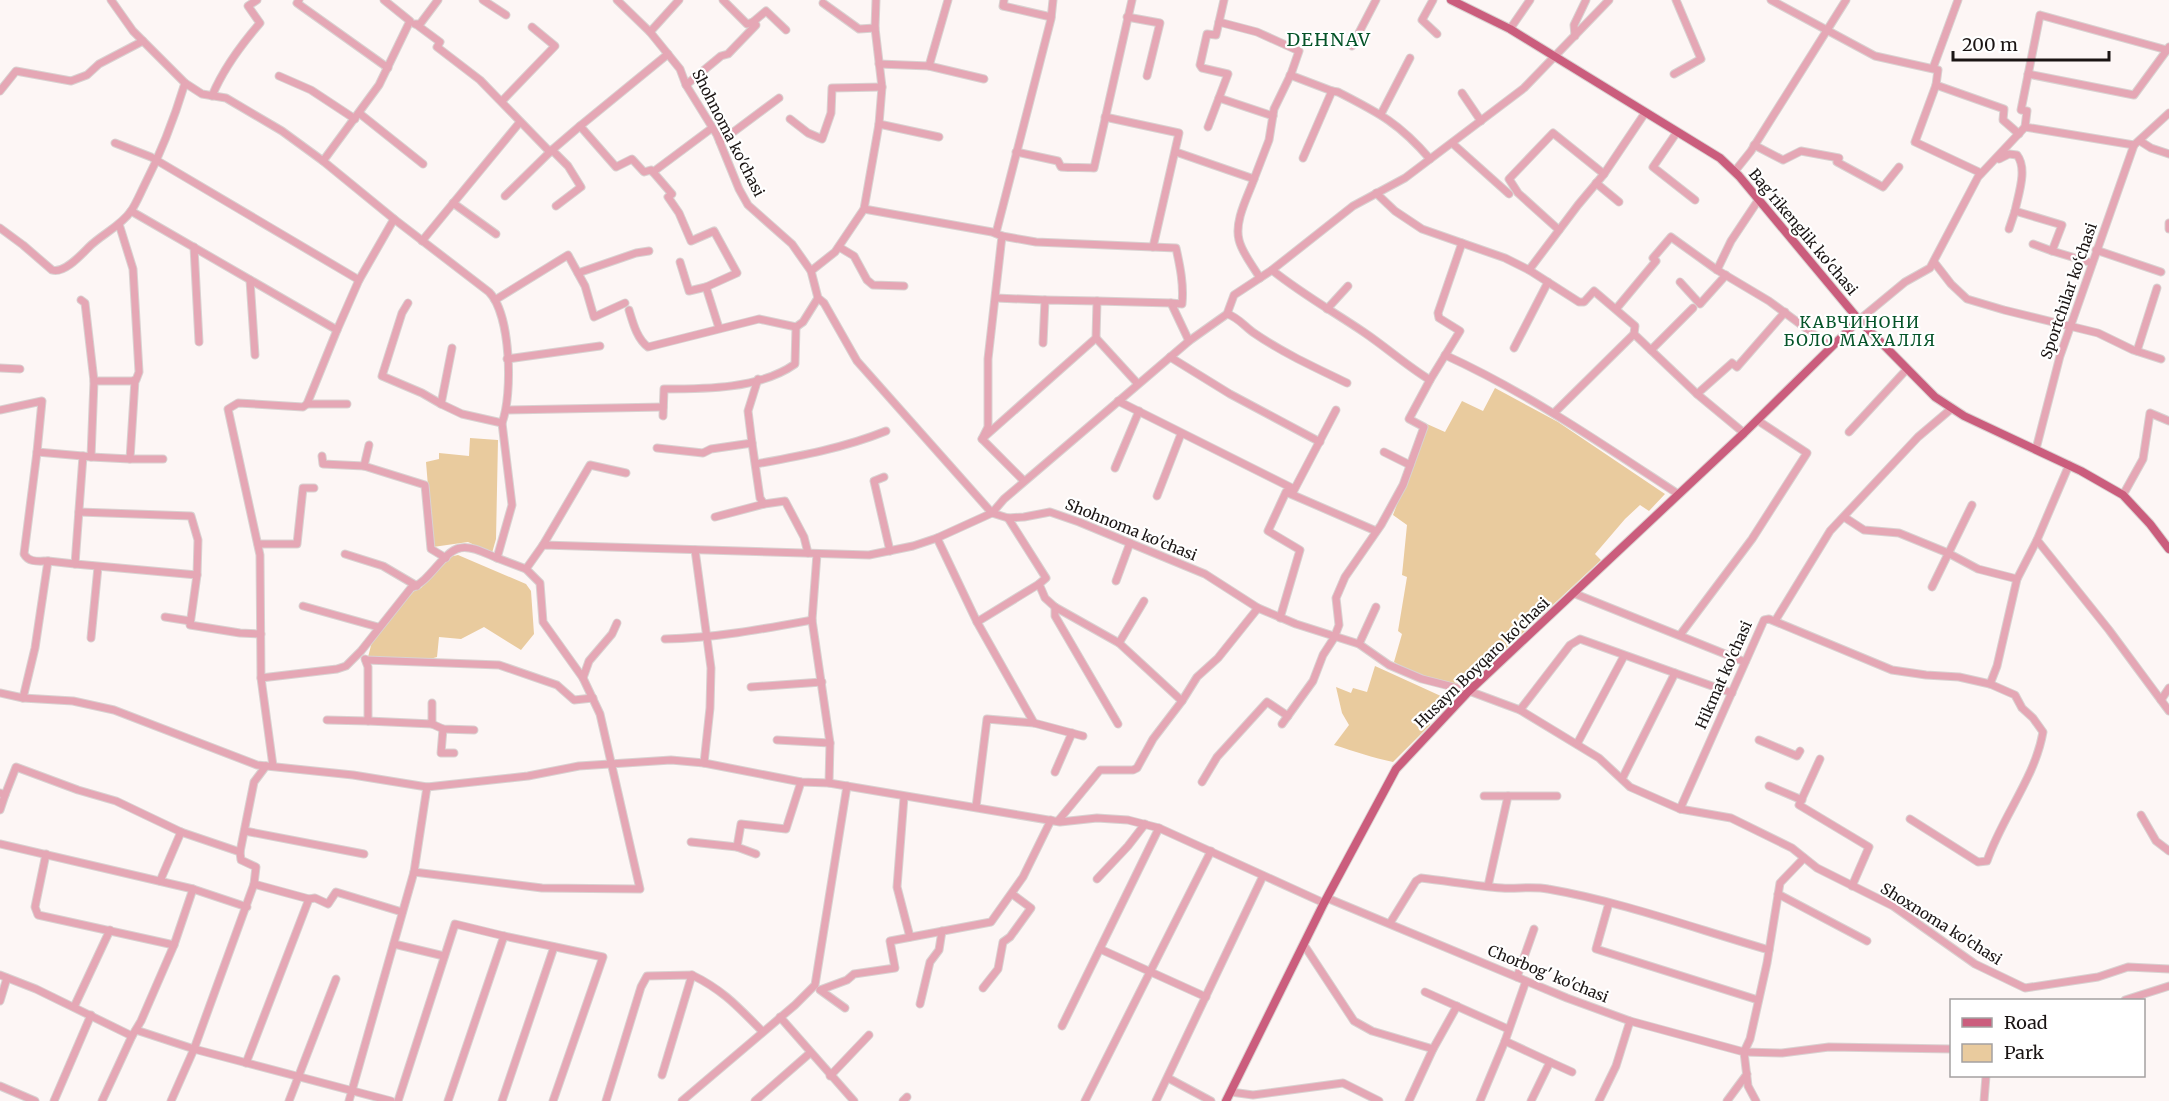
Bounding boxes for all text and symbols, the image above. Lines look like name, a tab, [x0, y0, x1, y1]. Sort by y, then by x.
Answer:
scale bar	[1953, 24, 2109, 62]
district label: DEHNAV	[1287, 28, 1371, 51]
text: 200 m	[1962, 33, 2018, 56]
street label: Shohnoma ko'chasi	[688, 66, 769, 200]
street label: Bag'rikenglik ko'chasi	[1745, 165, 1862, 299]
street label: Sportchilar ko‘chasi	[2036, 220, 2101, 361]
district label: КАВЧИНОНИ БОЛО МАХАЛЛЯ	[1783, 312, 1937, 350]
street label: Shohnoma ko'chasi	[1063, 494, 1200, 565]
street label: Husayn Boyqaro ko'chasi	[1410, 593, 1553, 732]
street label: Hikmat ko'chasi	[1691, 618, 1756, 732]
street label: Shoxnoma ko'chasi	[1877, 879, 2006, 969]
street label: Сhorbog' ko'chasi	[1485, 941, 1611, 1006]
legend	[1950, 999, 2145, 1077]
text: Road	[2004, 1011, 2048, 1034]
text: Park	[2004, 1041, 2045, 1064]

